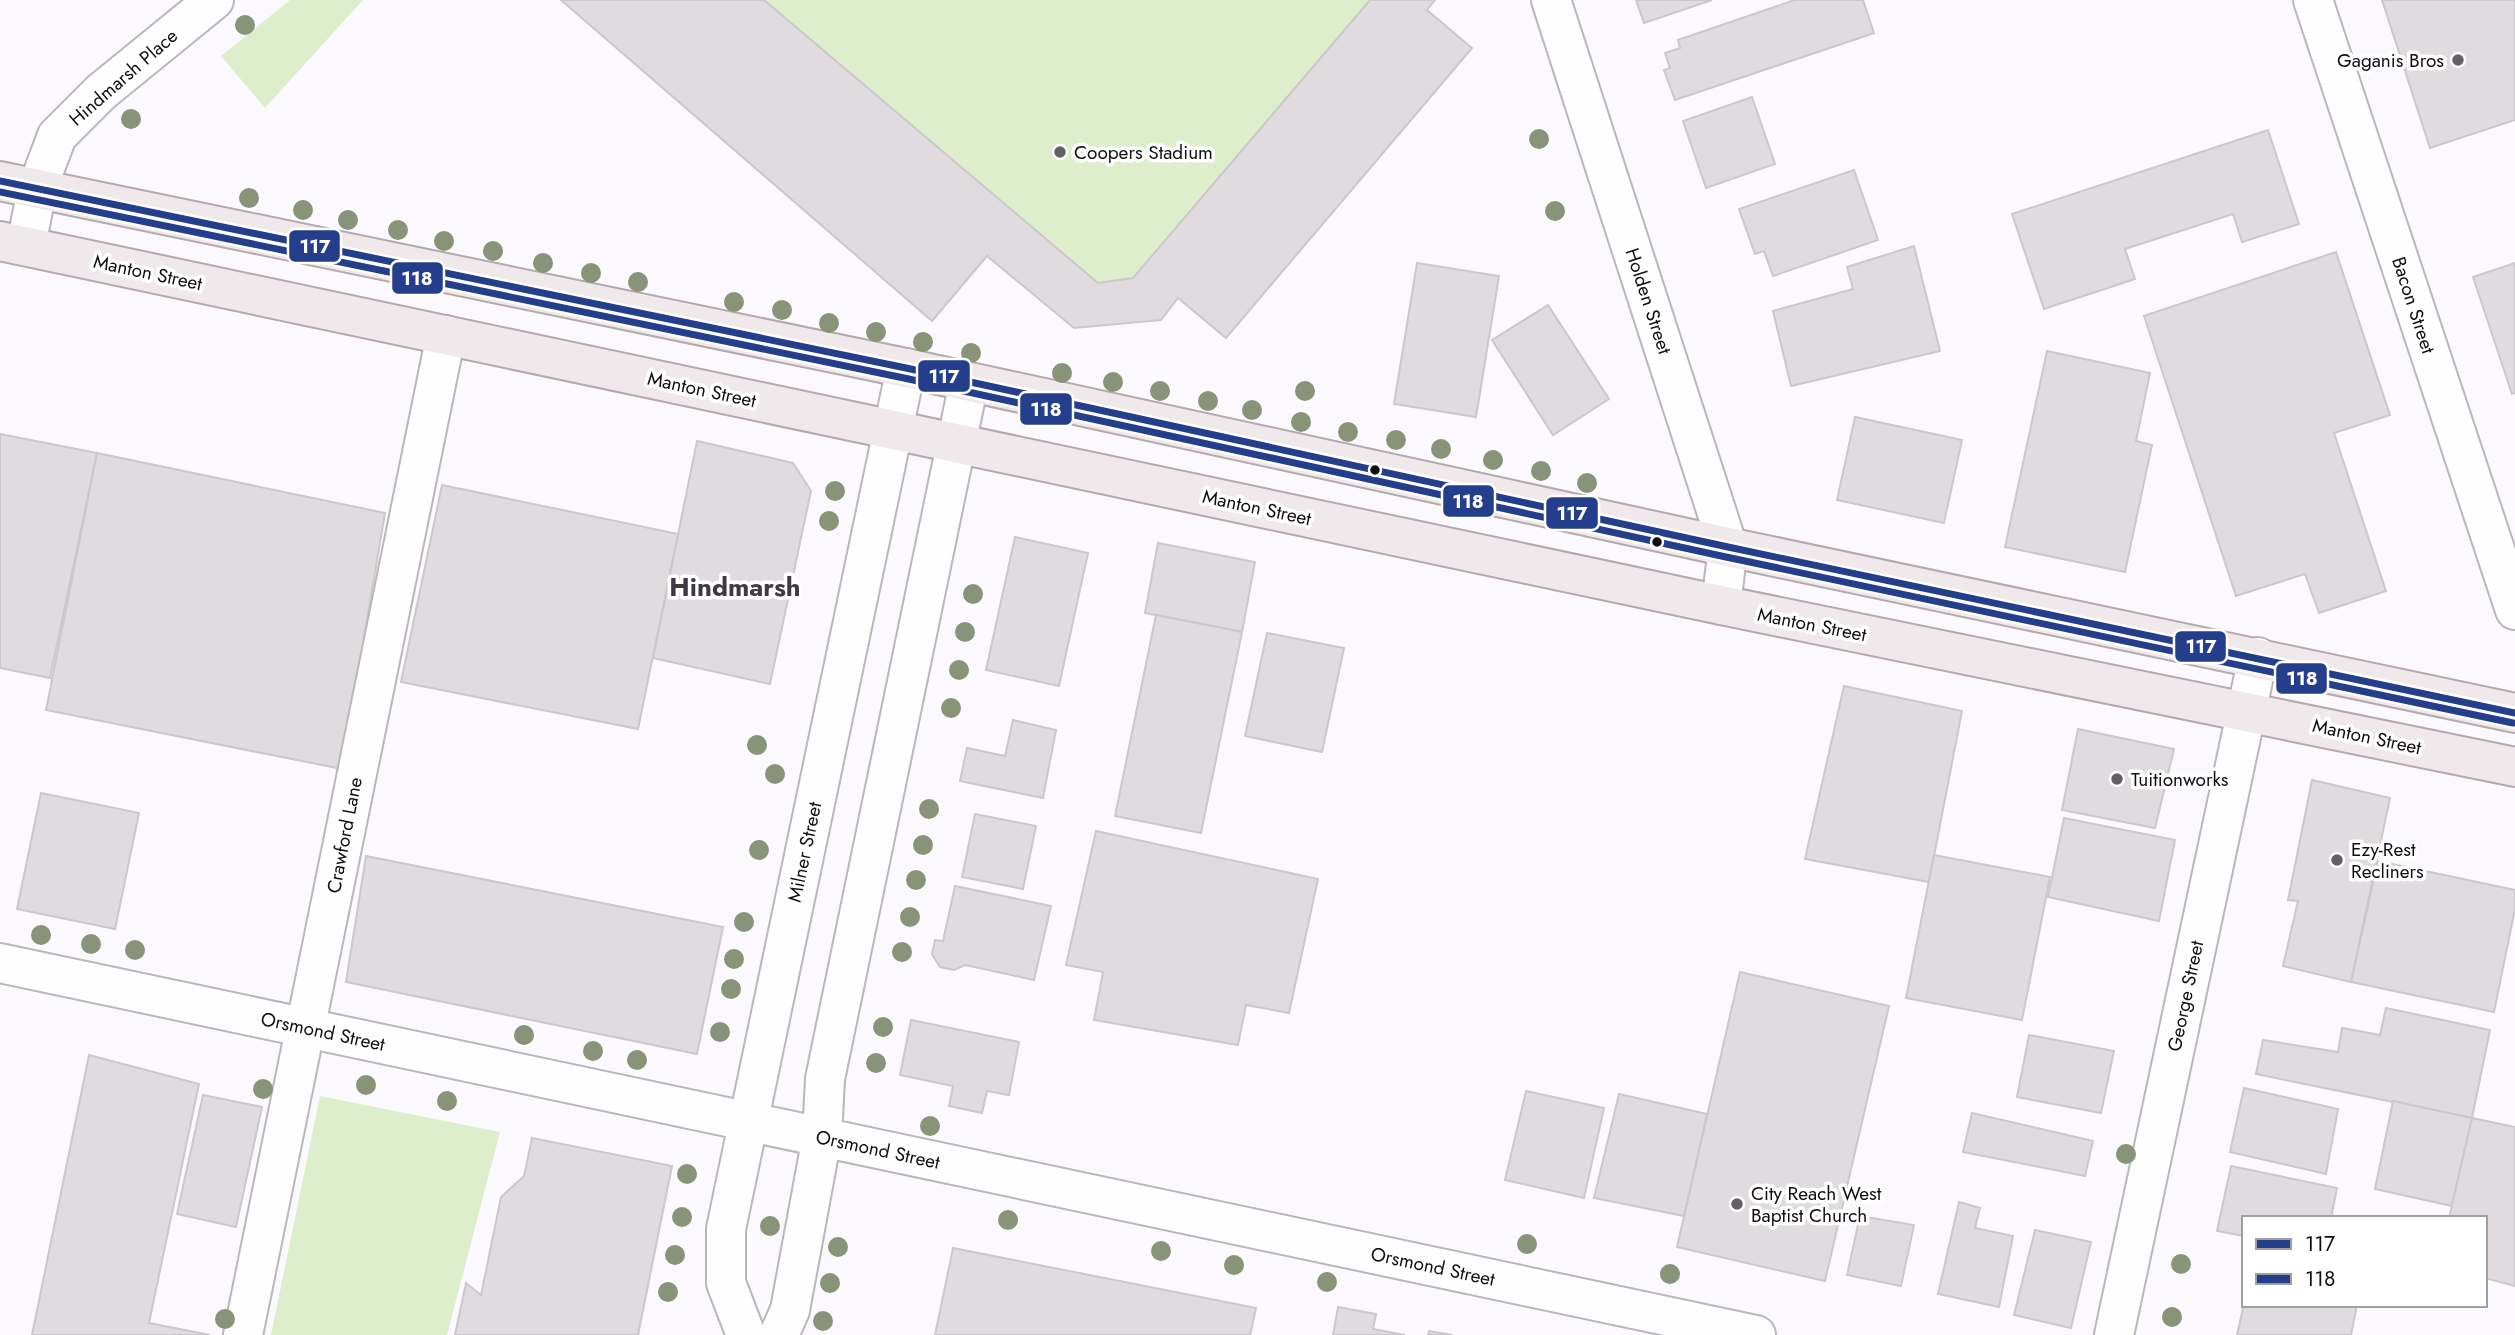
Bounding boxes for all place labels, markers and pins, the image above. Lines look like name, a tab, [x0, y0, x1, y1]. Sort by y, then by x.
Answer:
place label: Gaganis Bros	[2337, 47, 2444, 74]
marker: Gaganis Bros	[2450, 52, 2466, 68]
place label: Coopers Stadium	[1074, 139, 1213, 166]
marker: Coopers Stadium	[1052, 144, 1068, 160]
unlabelled marker	[1368, 463, 1382, 477]
unlabelled marker	[1650, 535, 1664, 549]
place label: Tuitionworks	[2131, 766, 2229, 793]
marker: Tuitionworks	[2109, 771, 2125, 787]
place label: Ezy-Rest Recliners	[2351, 836, 2424, 885]
marker: Ezy-Rest Recliners	[2329, 852, 2345, 868]
place label: City Reach West Baptist Church	[1751, 1180, 1882, 1229]
marker: City Reach West Baptist Church	[1729, 1196, 1745, 1212]

